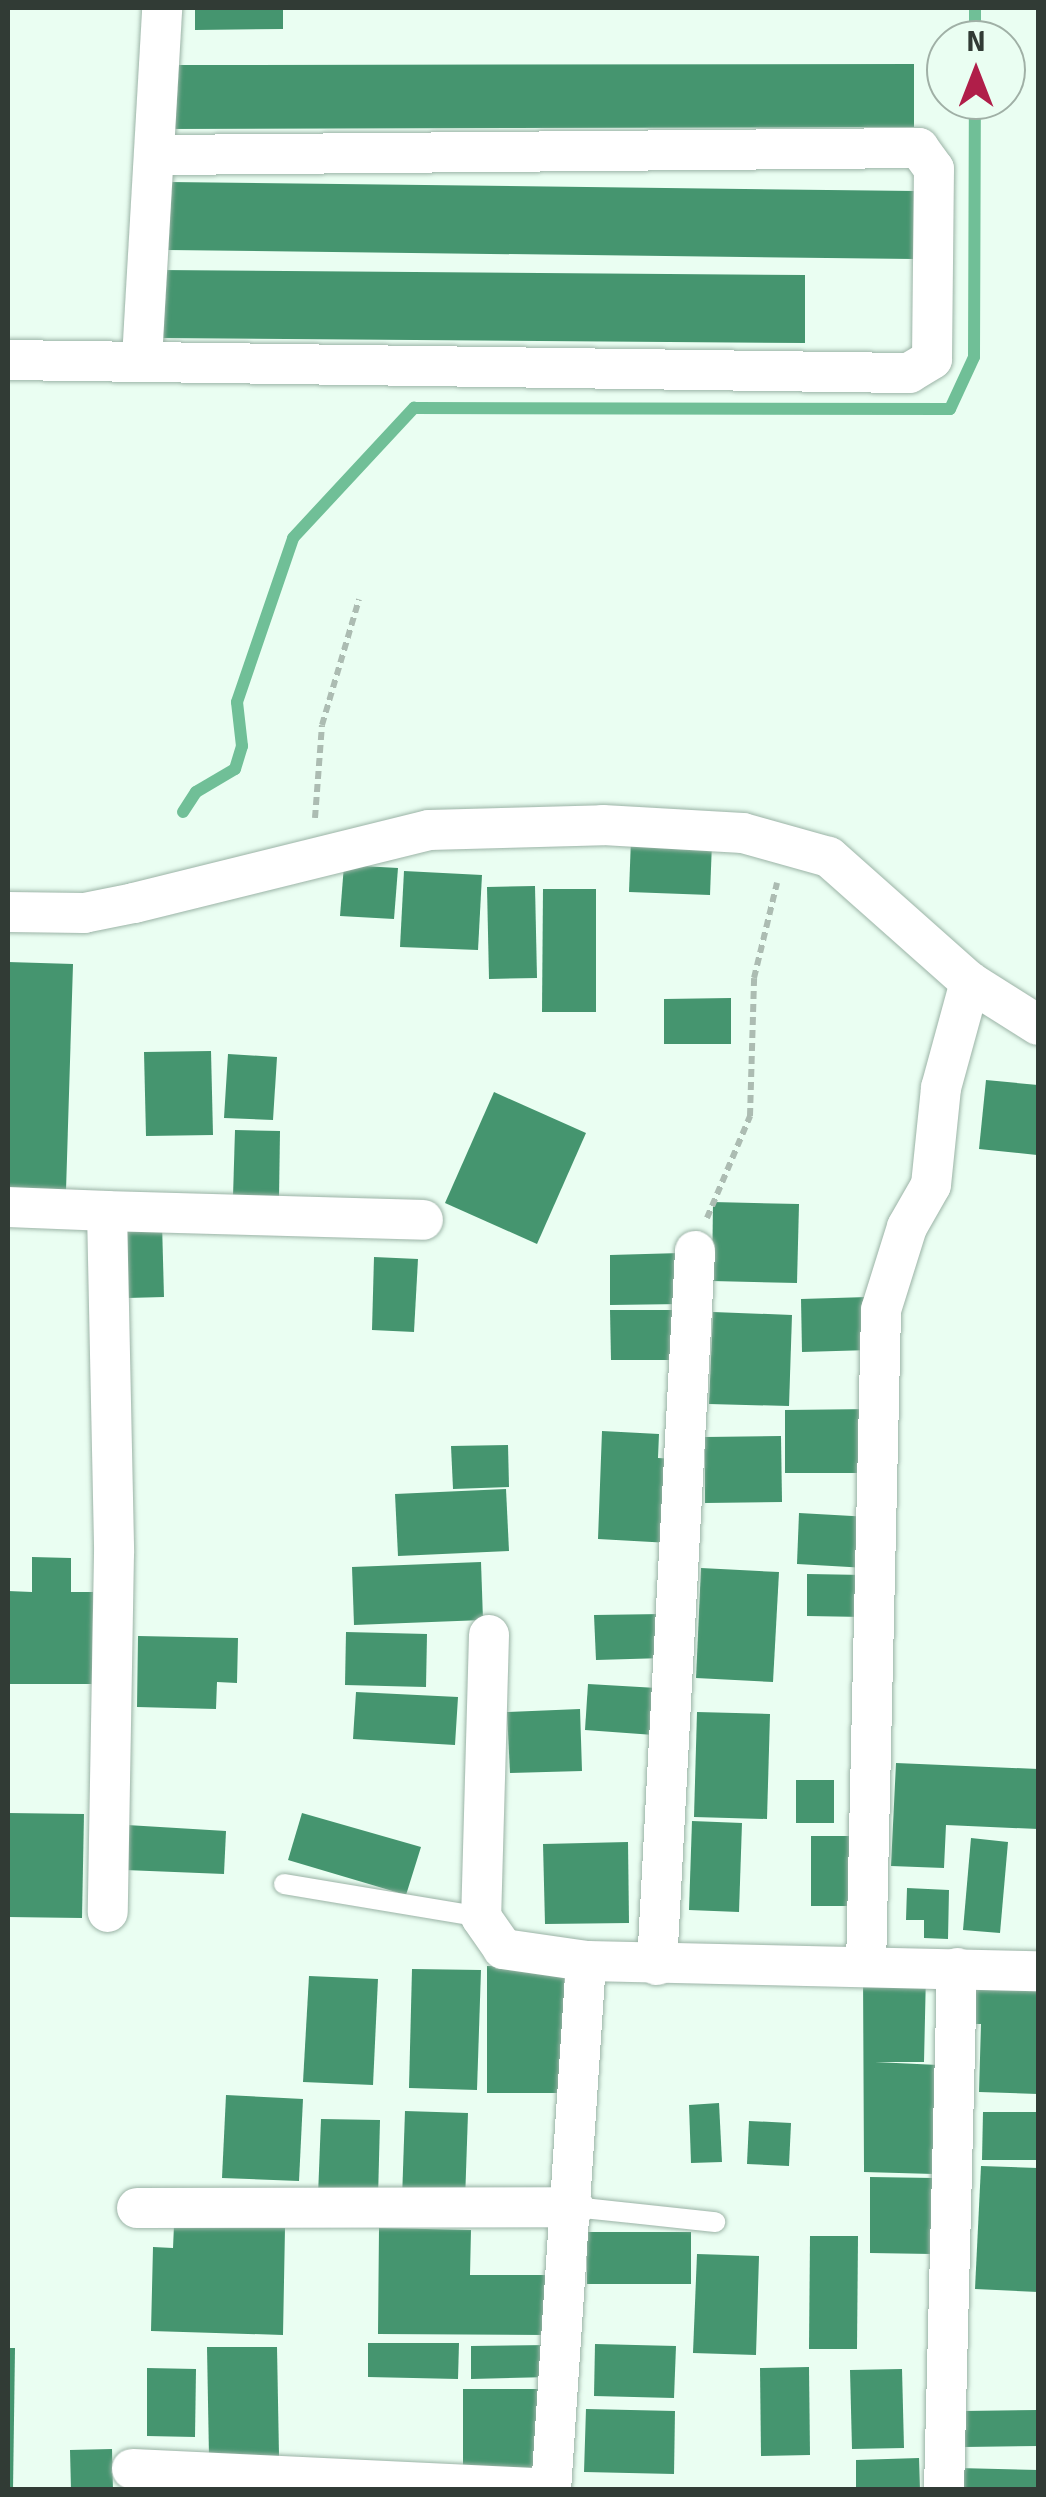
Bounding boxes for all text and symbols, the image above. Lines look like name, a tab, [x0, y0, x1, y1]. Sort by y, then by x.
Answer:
north arrow	[926, 20, 1026, 120]
text: N	[966, 25, 986, 59]

